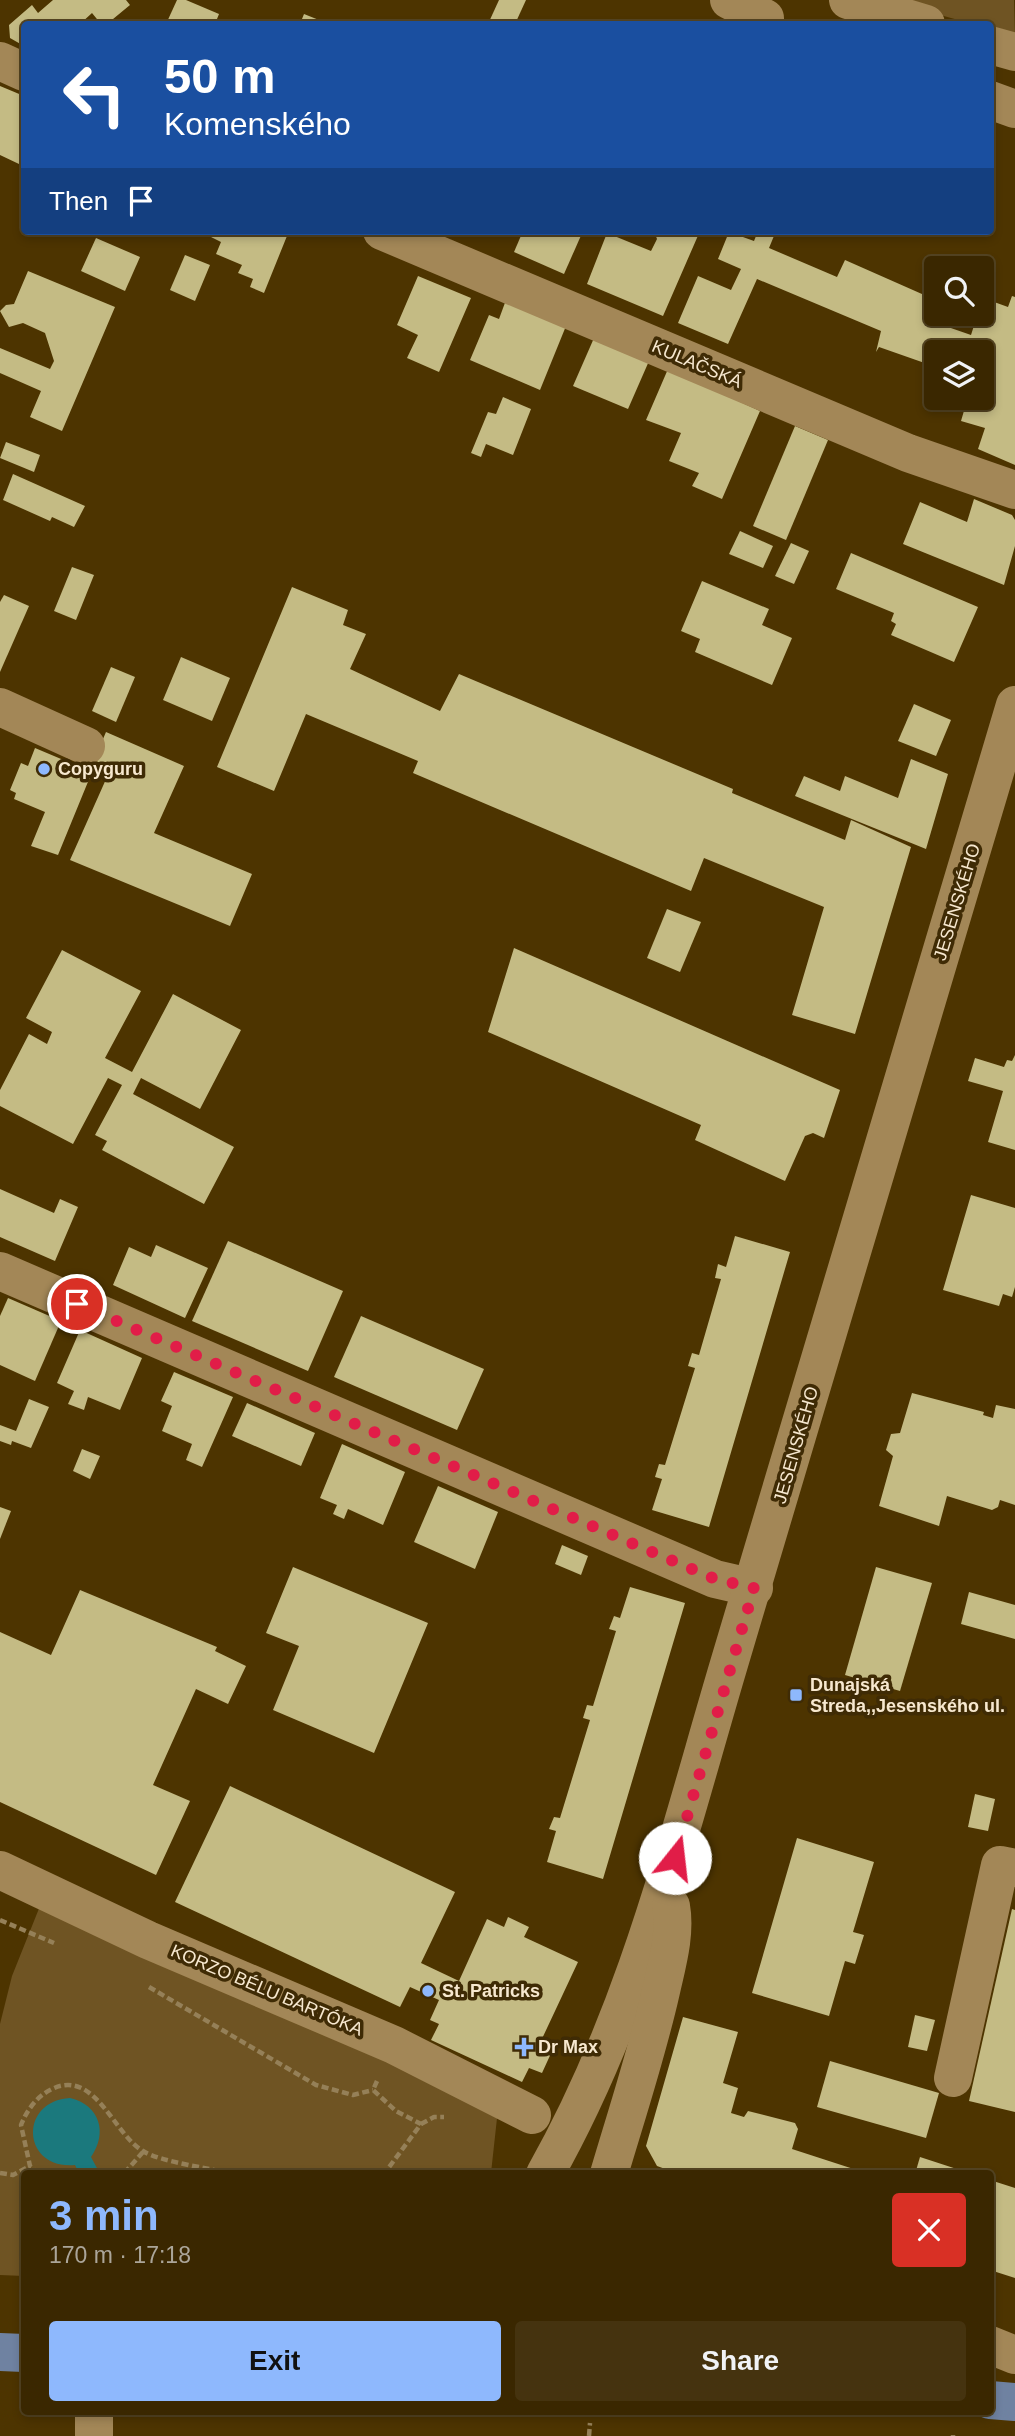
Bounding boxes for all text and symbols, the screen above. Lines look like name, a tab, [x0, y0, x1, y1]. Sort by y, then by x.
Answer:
icon: left	[49, 49, 140, 140]
text: 50 m	[164, 49, 276, 103]
text: Komenského	[164, 106, 351, 142]
icon: arrive	[122, 182, 160, 220]
text: Then	[49, 186, 108, 216]
map controls	[924, 256, 994, 410]
button: search	[924, 256, 994, 326]
street label: KULAČSKÁ	[649, 335, 746, 392]
button: layers	[924, 340, 994, 410]
place label: Copyguru	[58, 759, 143, 779]
marker: Copyguru	[36, 761, 52, 777]
street label: JESENSKÉHO	[930, 841, 984, 963]
pin	[47, 1274, 107, 1334]
icon: arrive	[58, 1285, 96, 1323]
street label: JESENSKÉHO	[770, 1384, 822, 1506]
place label: Dunajská Streda,,Jesenského ul.	[810, 1675, 1005, 1716]
marker: Dunajská Streda,,Jesenského ul.	[788, 1687, 804, 1703]
position arrow	[638, 1821, 712, 1895]
street label: KORZO BÉLU BARTÓKA	[168, 1939, 366, 2040]
place label: St. Patricks	[442, 1981, 540, 2001]
marker: St. Patricks	[420, 1983, 436, 1999]
place label: Dr Max	[538, 2037, 598, 2057]
marker: Dr Max	[516, 2039, 532, 2055]
text: 3 min	[49, 2192, 159, 2239]
button: close	[892, 2193, 966, 2267]
text: 170 m · 17:18	[49, 2242, 191, 2268]
button: Exit	[49, 2321, 501, 2401]
button: Share	[515, 2321, 966, 2401]

